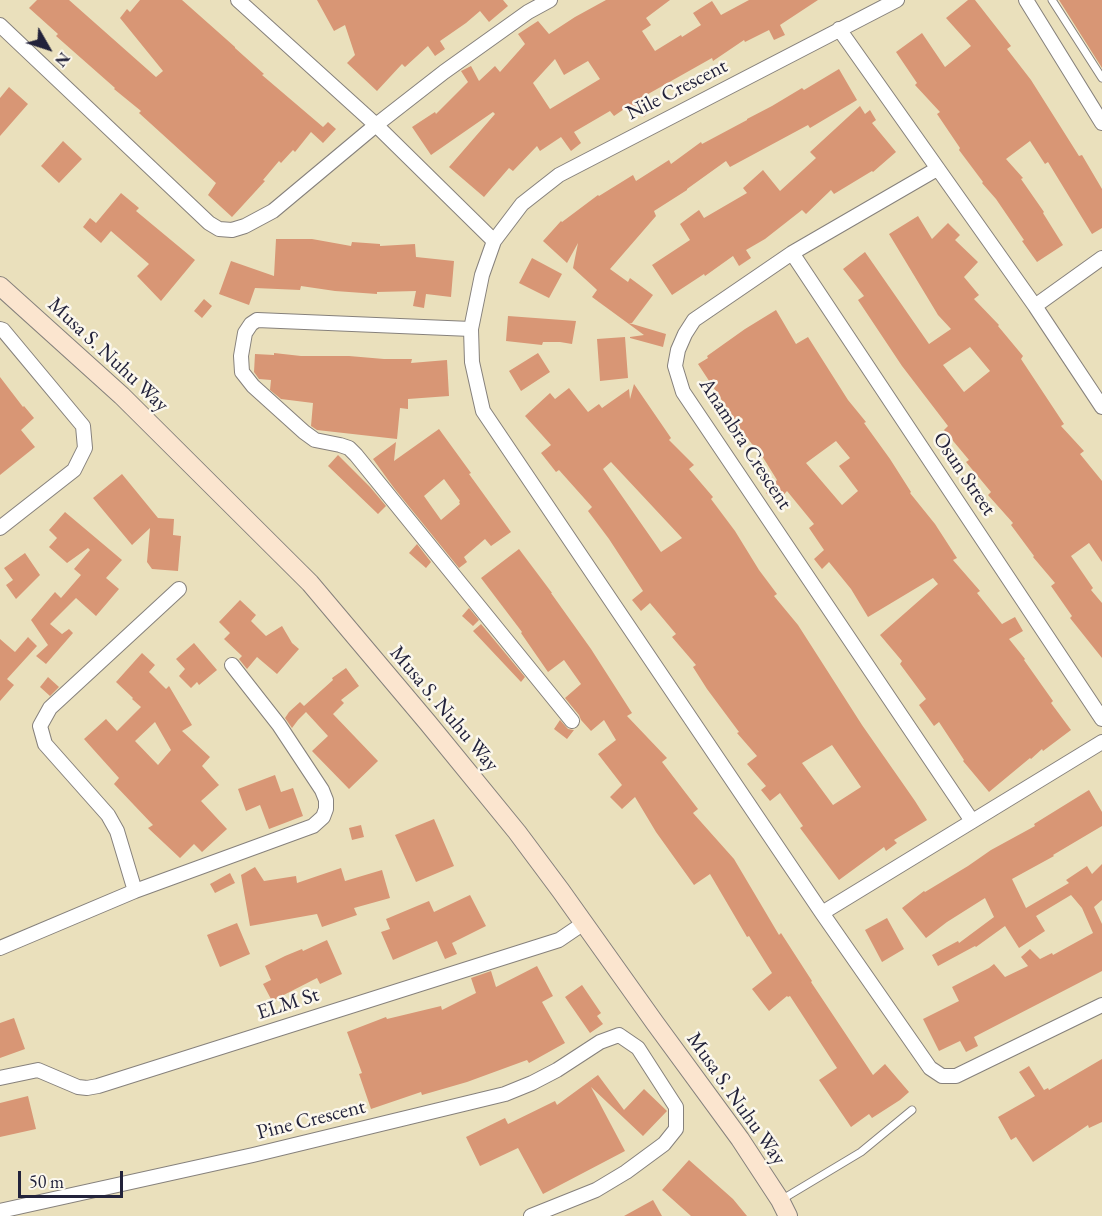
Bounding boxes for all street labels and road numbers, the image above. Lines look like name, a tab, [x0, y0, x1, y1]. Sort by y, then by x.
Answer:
street label: Nile Crescent	[622, 54, 732, 126]
street label: Musa S. Nuhu Way	[42, 292, 174, 418]
street label: Anambra Crescent	[693, 374, 797, 514]
street label: Osun Street	[927, 427, 1001, 521]
street label: Musa S. Nuhu Way	[384, 641, 504, 777]
street label: ELM St	[254, 982, 322, 1026]
street label: Musa S. Nuhu Way	[681, 1028, 791, 1170]
street label: Pine Crescent	[254, 1094, 368, 1146]

